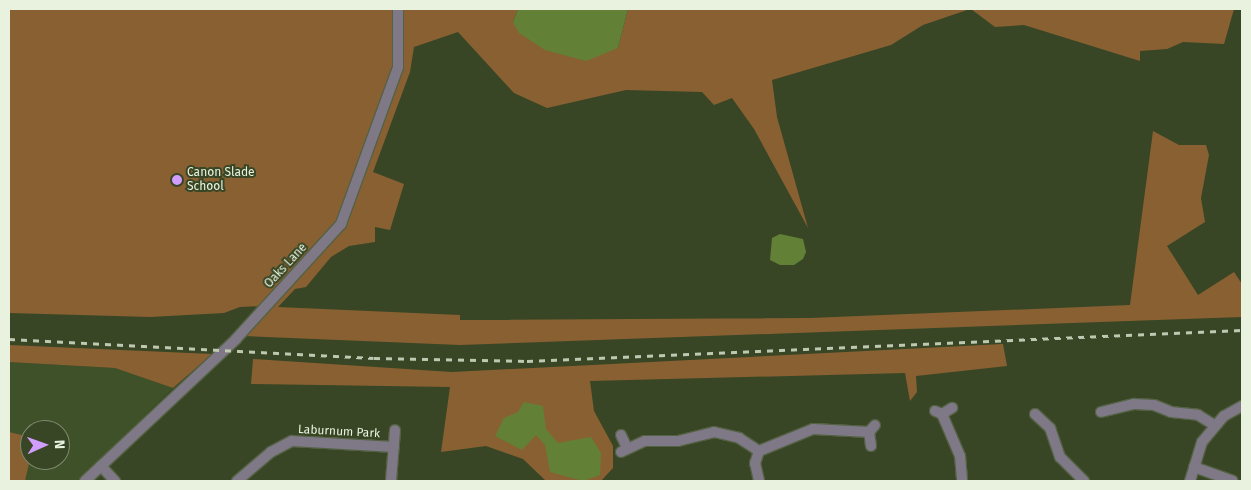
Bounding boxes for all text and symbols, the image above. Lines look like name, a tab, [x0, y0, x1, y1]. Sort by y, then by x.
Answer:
place label: Canon Slade School	[187, 166, 255, 194]
marker: Canon Slade School	[171, 174, 183, 186]
street label: Oaks Lane	[262, 241, 310, 291]
north arrow	[20, 420, 70, 470]
street label: Laburnum Park	[298, 423, 380, 441]
text: N	[51, 440, 68, 449]

